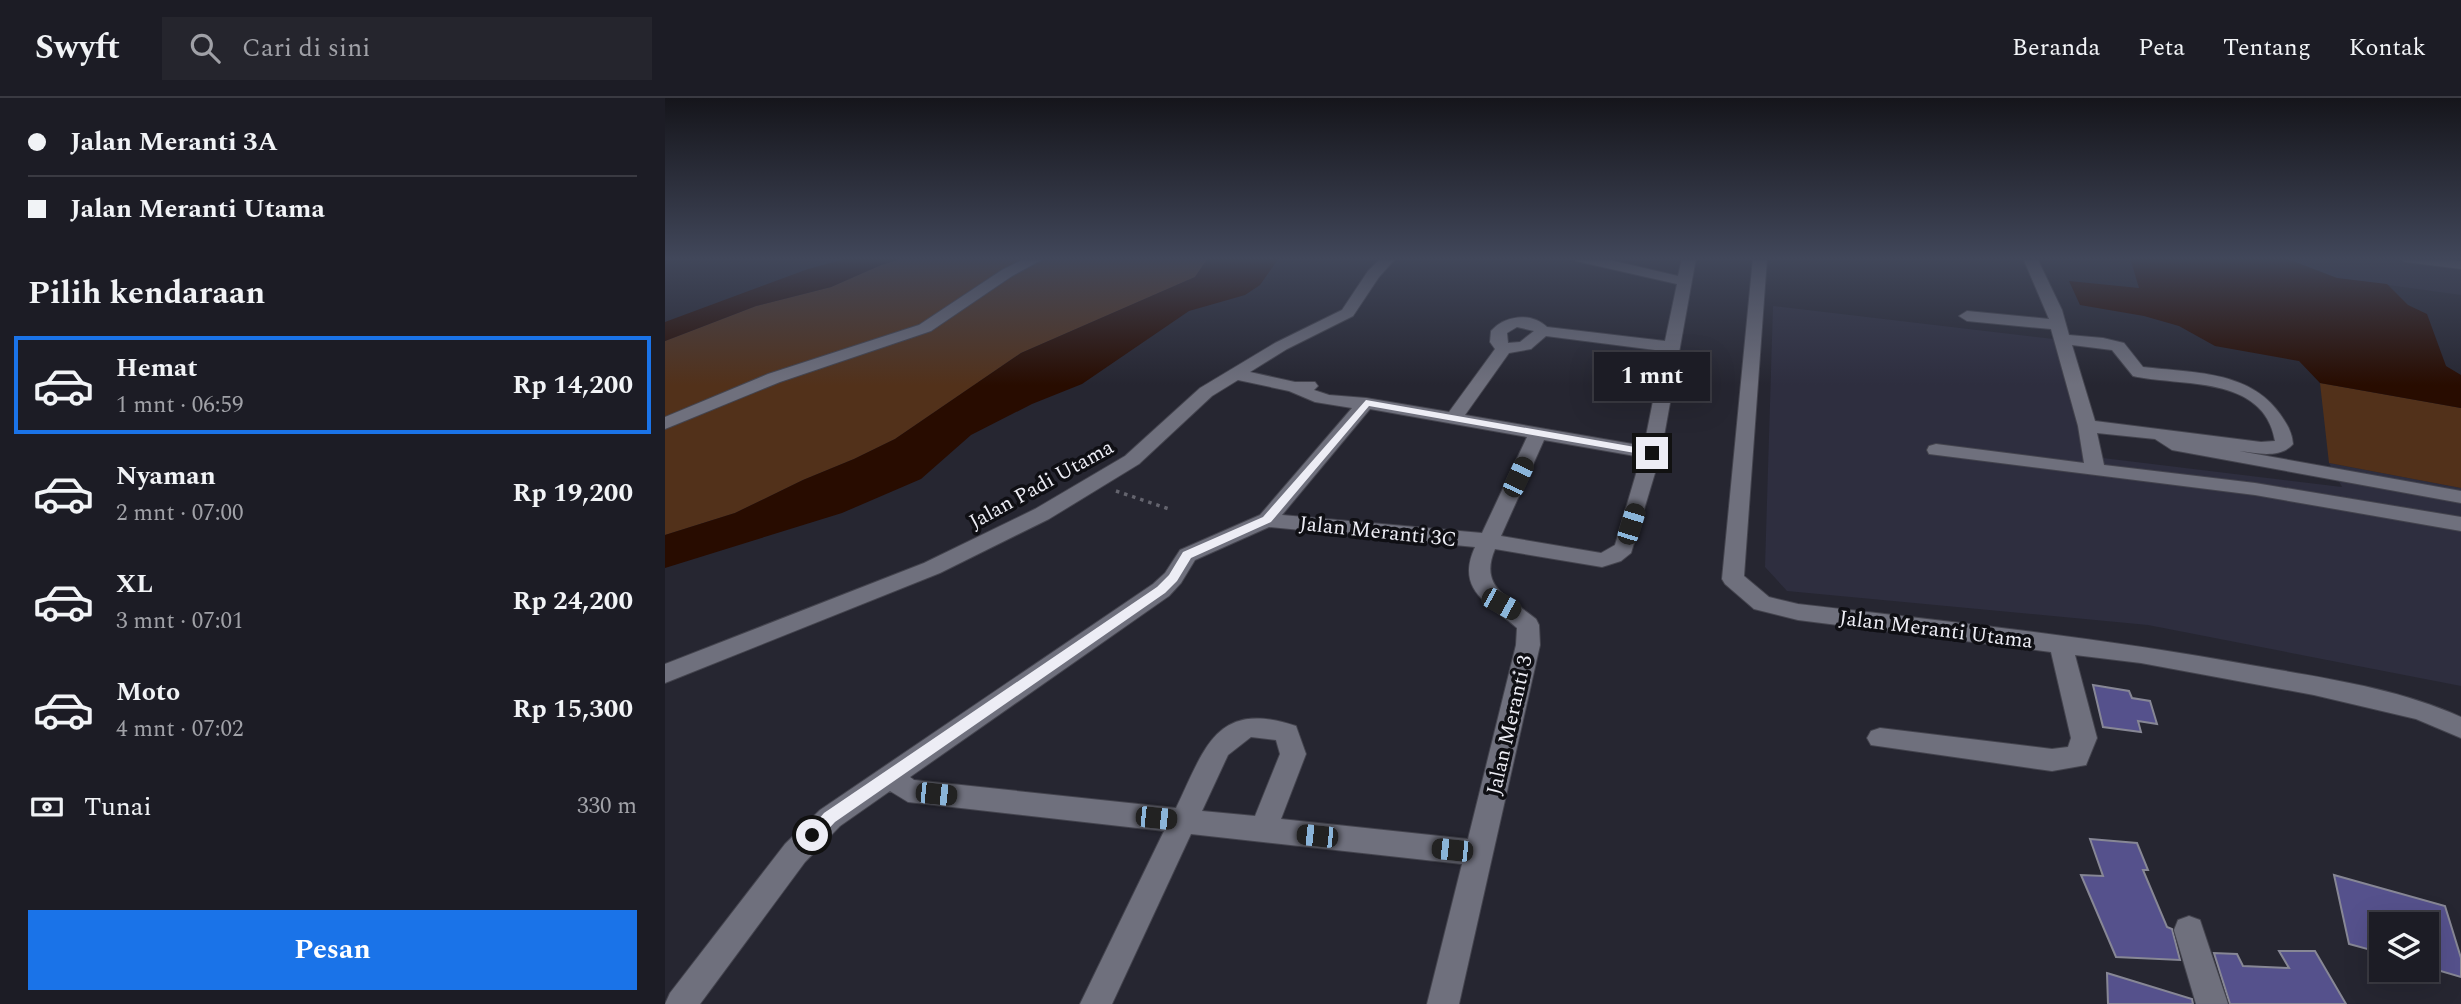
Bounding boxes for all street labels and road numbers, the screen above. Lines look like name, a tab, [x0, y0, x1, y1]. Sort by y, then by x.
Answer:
street label: Jalan Padi Utama	[963, 431, 1120, 538]
street label: Jalan Meranti 3C	[1298, 508, 1458, 556]
street label: Jalan Meranti Utama	[1837, 602, 2035, 658]
street label: Jalan Meranti 3	[1478, 652, 1542, 798]

